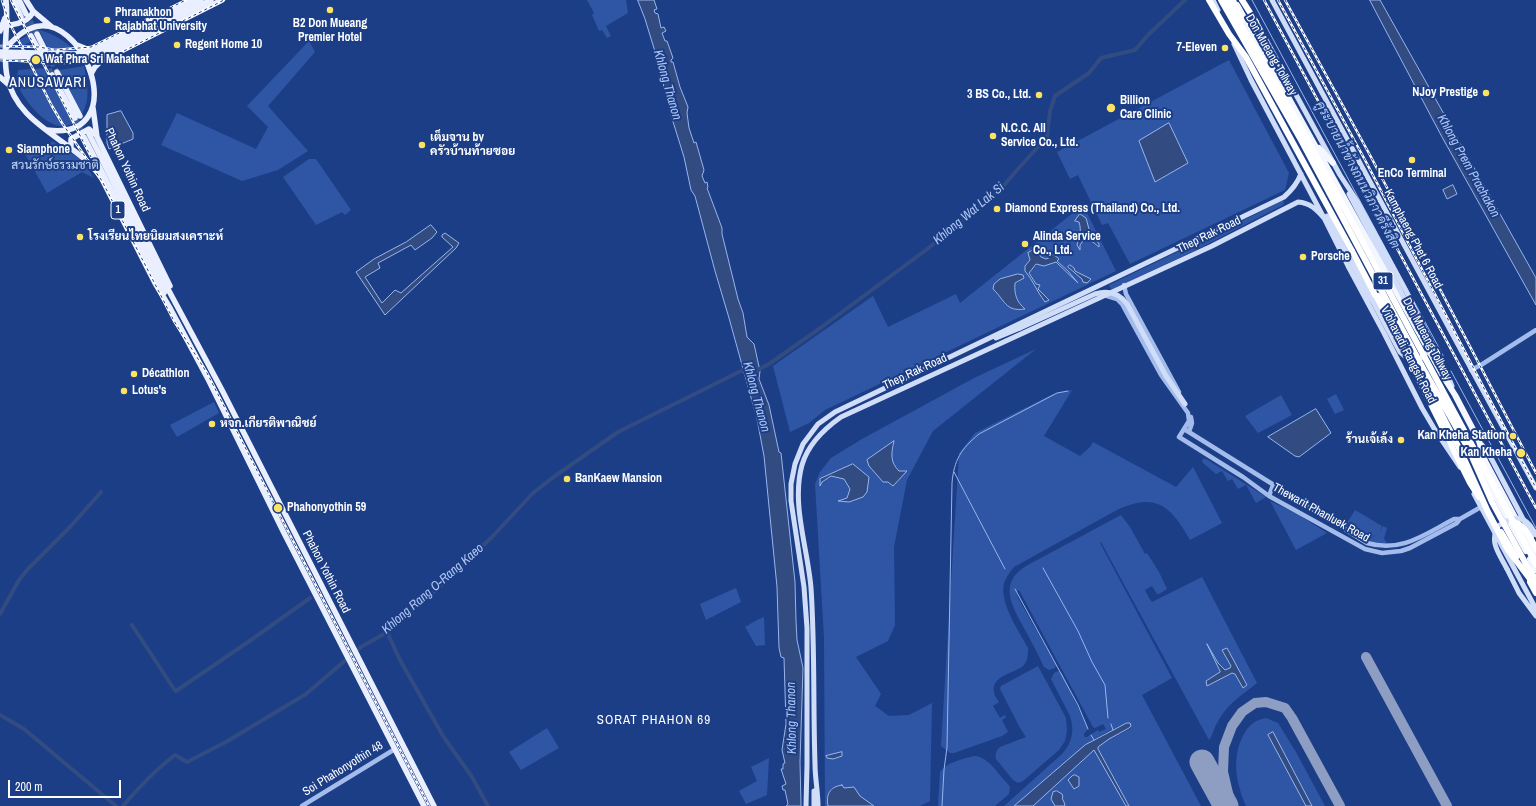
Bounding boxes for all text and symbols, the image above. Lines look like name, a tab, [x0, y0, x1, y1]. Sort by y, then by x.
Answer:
marker: B2 Don Mueang Premier Hotel	[325, 5, 335, 15]
place label: Phranakhon Rajabhat University	[115, 6, 207, 34]
street label: Don Mueang Tollway	[1242, 12, 1300, 98]
marker: Phranakhon Rajabhat University	[102, 15, 112, 25]
place label: B2 Don Mueang Premier Hotel	[293, 17, 367, 45]
place label: Regent Home 10	[185, 38, 262, 52]
marker: Regent Home 10	[172, 40, 182, 50]
place label: 7-Eleven	[1177, 41, 1217, 55]
marker: 7-Eleven	[1220, 43, 1230, 53]
water label: Khlong Thanon	[650, 48, 684, 122]
place label: Wat Phra Sri Mahathat	[45, 53, 149, 67]
marker: Wat Phra Sri Mahathat	[30, 54, 42, 66]
district label: ANUSAWARI	[9, 75, 87, 91]
place label: NJoy Prestige	[1412, 86, 1478, 100]
place label: 3 BS Co., Ltd.	[967, 88, 1031, 102]
marker: NJoy Prestige	[1481, 88, 1491, 98]
marker: 3 BS Co., Ltd.	[1034, 90, 1044, 100]
place label: Billion Care Clinic	[1120, 94, 1171, 122]
water label: คูระบายน้ำข้างถนนวิภาวดีรังสิต	[1311, 99, 1403, 251]
marker: Billion Care Clinic	[1105, 102, 1117, 114]
water label: Khlong Prem Prachakon	[1433, 112, 1503, 220]
place label: N.C.C. All Service Co., Ltd.	[1001, 122, 1078, 150]
street label: Phahon Yothin Road	[101, 126, 153, 214]
place label: เต็มจาน by ครัวบ้านท้ายซอย	[430, 131, 515, 159]
marker: N.C.C. All Service Co., Ltd.	[988, 131, 998, 141]
marker: เต็มจาน by ครัวบ้านท้ายซอย	[417, 140, 427, 150]
place label: Siamphone	[17, 143, 70, 157]
marker: Siamphone	[4, 145, 14, 155]
marker: EnCo Terminal	[1407, 155, 1417, 165]
park label: สวนรักษ์ธรรมชาติ	[11, 159, 99, 173]
place label: EnCo Terminal	[1378, 167, 1446, 181]
water label: Khlong Wat Lak Si	[930, 180, 1008, 248]
street label: Kamphaeng Phet 6 Road	[1381, 187, 1445, 291]
road number: 1	[111, 201, 125, 219]
place label: Diamond Express (Thailand) Co., Ltd.	[1005, 202, 1180, 216]
marker: Diamond Express (Thailand) Co., Ltd.	[992, 204, 1002, 214]
street label: Thep Rak Road	[1175, 213, 1243, 257]
place label: โรงเรียนไทยนิยมสงเคราะห์	[88, 230, 223, 244]
place label: Alinda Service Co., Ltd.	[1033, 230, 1101, 258]
marker: โรงเรียนไทยนิยมสงเคราะห์	[75, 232, 85, 242]
marker: Alinda Service Co., Ltd.	[1020, 239, 1030, 249]
place label: Porsche	[1311, 250, 1350, 264]
marker: Porsche	[1298, 252, 1308, 262]
road number: 31	[1373, 272, 1393, 290]
street label: Don Mueang Tollway	[1399, 295, 1455, 383]
street label: Vibhavadi Rangsit Road	[1377, 304, 1439, 406]
street label: Thep Rak Road	[881, 351, 949, 393]
water label: Khlong Thanon	[739, 360, 773, 434]
place label: Décathlon	[142, 367, 190, 381]
marker: Décathlon	[129, 369, 139, 379]
place label: Lotus's	[132, 384, 167, 398]
marker: Lotus's	[119, 386, 129, 396]
place label: หจก.เกียรติพาณิชย์	[220, 417, 317, 431]
marker: หจก.เกียรติพาณิชย์	[207, 419, 217, 429]
place label: Kan Kheha Station	[1418, 429, 1505, 443]
marker: Kan Kheha Station	[1508, 431, 1518, 441]
place label: ร้านเจ้เล้ง	[1345, 433, 1393, 447]
marker: ร้านเจ้เล้ง	[1396, 435, 1406, 445]
place label: Kan Kheha	[1461, 446, 1512, 460]
marker: Kan Kheha	[1515, 447, 1527, 459]
place label: BanKaew Mansion	[575, 472, 662, 486]
marker: BanKaew Mansion	[562, 474, 572, 484]
street label: Thewarit Phanluek Road	[1270, 480, 1372, 546]
place label: Phahonyothin 59	[287, 501, 366, 515]
marker: Phahonyothin 59	[272, 502, 284, 514]
street label: Phahon Yothin Road	[299, 528, 353, 616]
water label: Khlong Rang O-Rang Kaeo	[379, 541, 487, 637]
water label: Khlong Thanon	[784, 682, 800, 754]
district label: SORAT PHAHON 69	[597, 713, 711, 729]
street label: Soi Phahonyothin 48	[300, 739, 386, 799]
scale bar	[10, 772, 123, 798]
text: 200 m	[15, 779, 42, 795]

